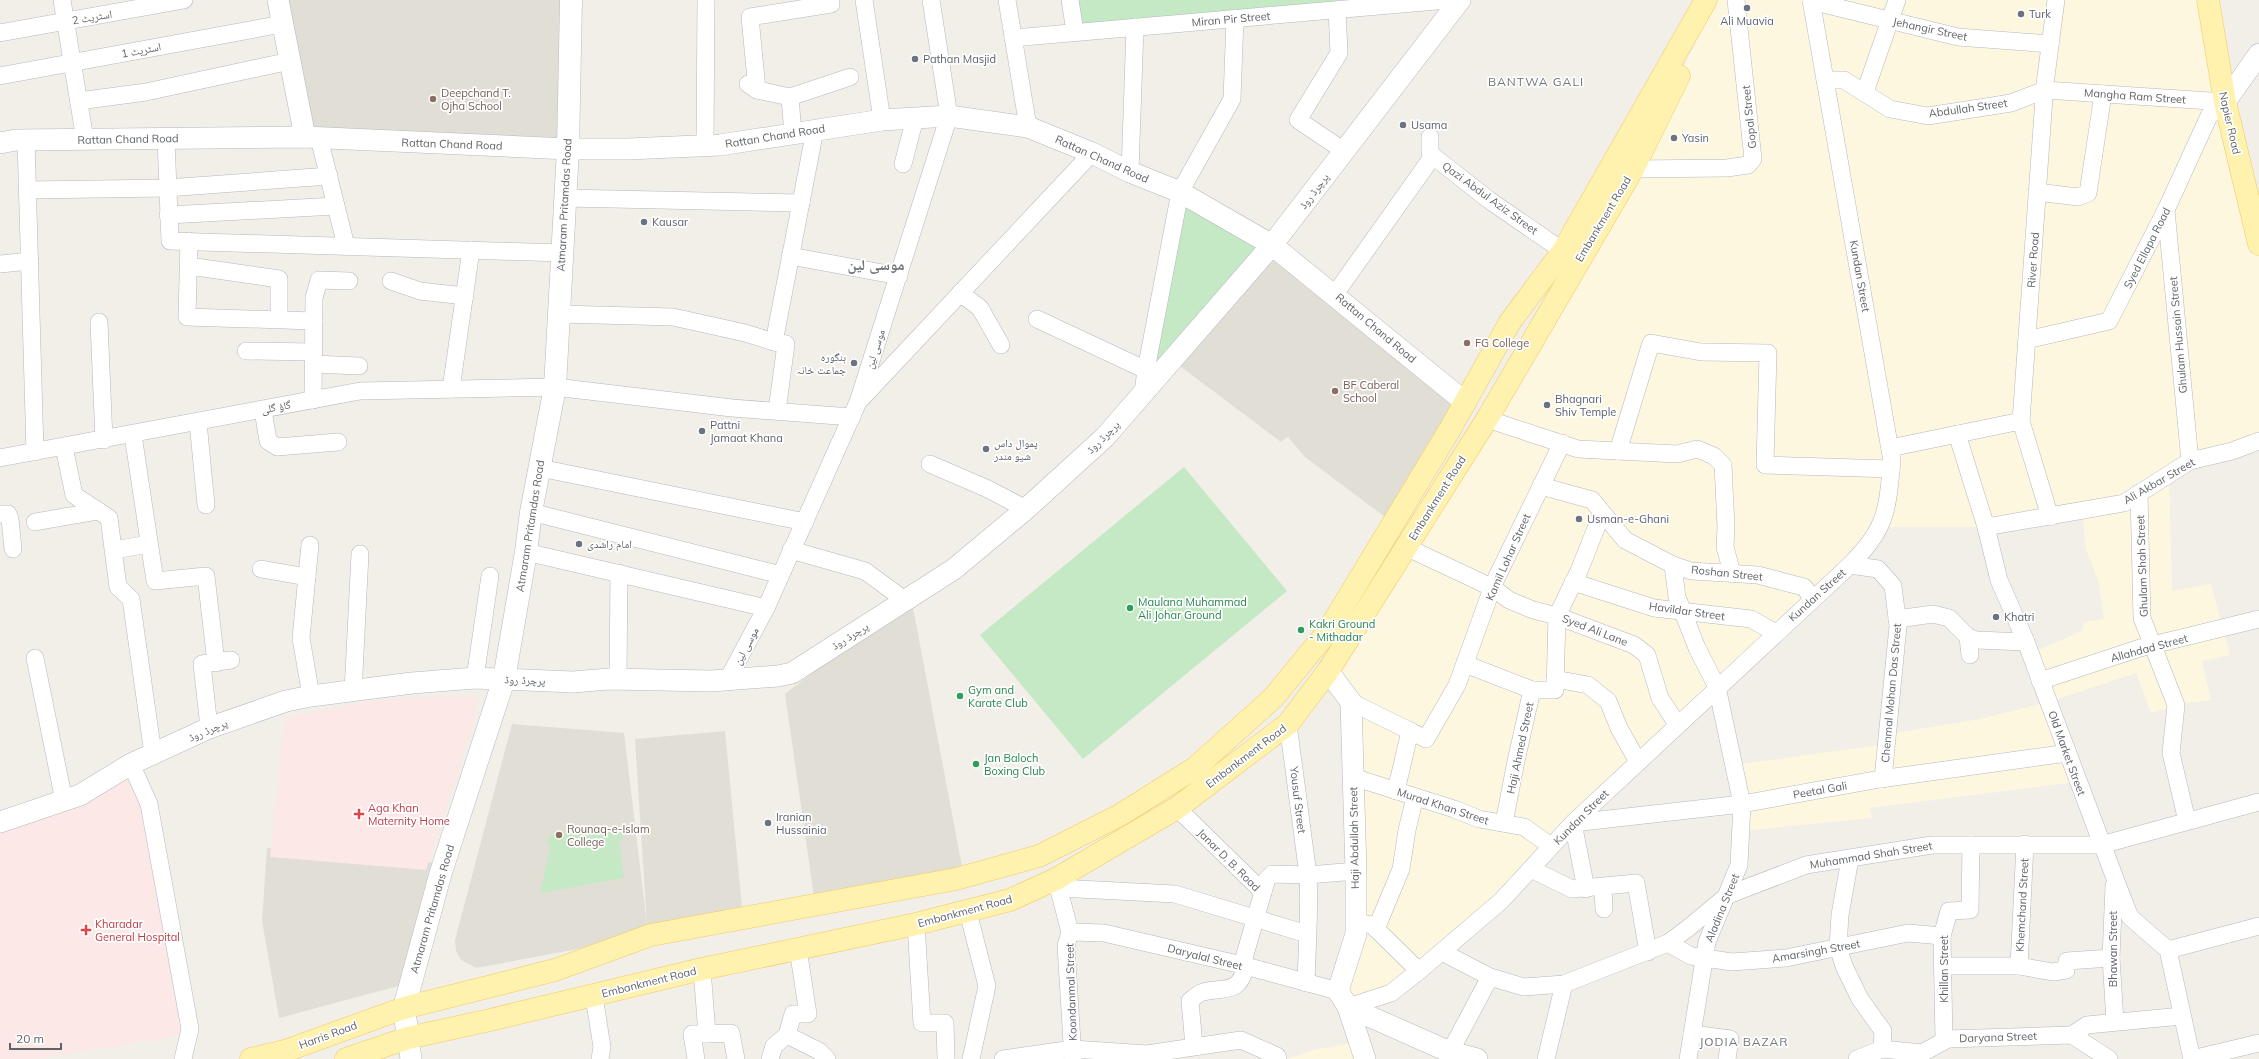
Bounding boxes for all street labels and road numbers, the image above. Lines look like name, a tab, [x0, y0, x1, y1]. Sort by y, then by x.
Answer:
street label: اسٹریٹ 2	[71, 7, 113, 27]
street label: Miran Pir Street	[1191, 9, 1271, 29]
street label: Jehangir Street	[1892, 14, 1969, 44]
street label: اسٹریٹ 1	[120, 39, 162, 61]
street label: Gopal Street	[1739, 85, 1759, 149]
street label: Mangha Ram Street	[2084, 85, 2187, 107]
street label: Napier Road	[2216, 90, 2244, 156]
street label: Abdullah Street	[1928, 96, 2008, 120]
street label: Rattan Chand Road	[724, 121, 826, 151]
street label: Rattan Chand Road	[77, 131, 179, 147]
street label: Rattan Chand Road	[1053, 132, 1151, 186]
street label: Rattan Chand Road	[401, 135, 503, 153]
street label: Atmaram Pritamdas Road	[554, 138, 574, 272]
street label: Qazi Abdul Aziz Street	[1439, 159, 1541, 237]
street label: پرچرڈ روڈ	[1296, 170, 1332, 212]
street label: Embankment Road	[1572, 174, 1634, 264]
street label: Syed Ellapa Road	[2120, 205, 2174, 291]
street label: River Road	[2024, 232, 2042, 288]
street label: Kundan Street	[1847, 239, 1873, 313]
street label: Ghulam Hussain Street	[2166, 276, 2190, 394]
street label: Rattan Chand Road	[1333, 290, 1419, 366]
street label: موسی لین	[862, 328, 888, 370]
street label: گاؤ گلی	[260, 397, 293, 417]
street label: پرچرڈ روڈ	[1084, 417, 1123, 457]
street label: Embankment Road	[1405, 453, 1469, 543]
street label: Ali Akbar Street	[2121, 455, 2197, 507]
street label: Atmaram Pritamdas Road	[513, 459, 547, 593]
street label: Kamil Lohar Street	[1483, 511, 1534, 603]
street label: Ghulam Shah Street	[2133, 515, 2151, 617]
street label: Roshan Street	[1690, 562, 1764, 584]
street label: Kundan Street	[1785, 565, 1849, 624]
street label: Havildar Street	[1648, 599, 1726, 623]
street label: Syed Ali Lane	[1560, 611, 1630, 649]
street label: پرچرڈ روڈ	[829, 619, 871, 653]
street label: Chenmal Mohan Das Street	[1878, 623, 1904, 763]
street label: موسی لین	[730, 625, 762, 667]
street label: Allahdad Street	[2109, 631, 2189, 665]
street label: پرچرڈ روڈ	[504, 672, 546, 688]
street label: Haji Ahmed Street	[1503, 701, 1537, 795]
street label: Old Market Street	[2045, 709, 2089, 797]
street label: پرچرڈ روڈ	[186, 715, 230, 745]
street label: Embankment Road	[1203, 721, 1289, 791]
street label: Yousuf Street	[1287, 765, 1309, 834]
street label: Peetal Gali	[1792, 778, 1848, 802]
street label: Murad Khan Street	[1395, 785, 1491, 827]
street label: Kundan Street	[1550, 786, 1612, 848]
street label: Haji Abdullah Street	[1346, 787, 1362, 889]
street label: Janar D. B. Road	[1195, 826, 1263, 894]
street label: Muhammad Shah Street	[1809, 838, 1933, 872]
street label: Atmaram Pritamdas Road	[407, 843, 457, 975]
street label: Khemchand Street	[2013, 858, 2031, 952]
street label: Aladina Street	[1702, 871, 1742, 944]
street label: Embankment Road	[916, 892, 1014, 930]
street label: Bhawan Street	[2106, 911, 2120, 987]
street label: Khillan Street	[1937, 935, 1951, 1003]
street label: Amarsingh Street	[1771, 936, 1861, 966]
street label: Daryalal Street	[1166, 941, 1244, 973]
street label: Koondanmal Street	[1062, 943, 1080, 1041]
street label: Embankment Road	[600, 963, 698, 1001]
street label: Harris Road	[297, 1018, 359, 1052]
street label: Daryana Street	[1959, 1029, 2037, 1045]

